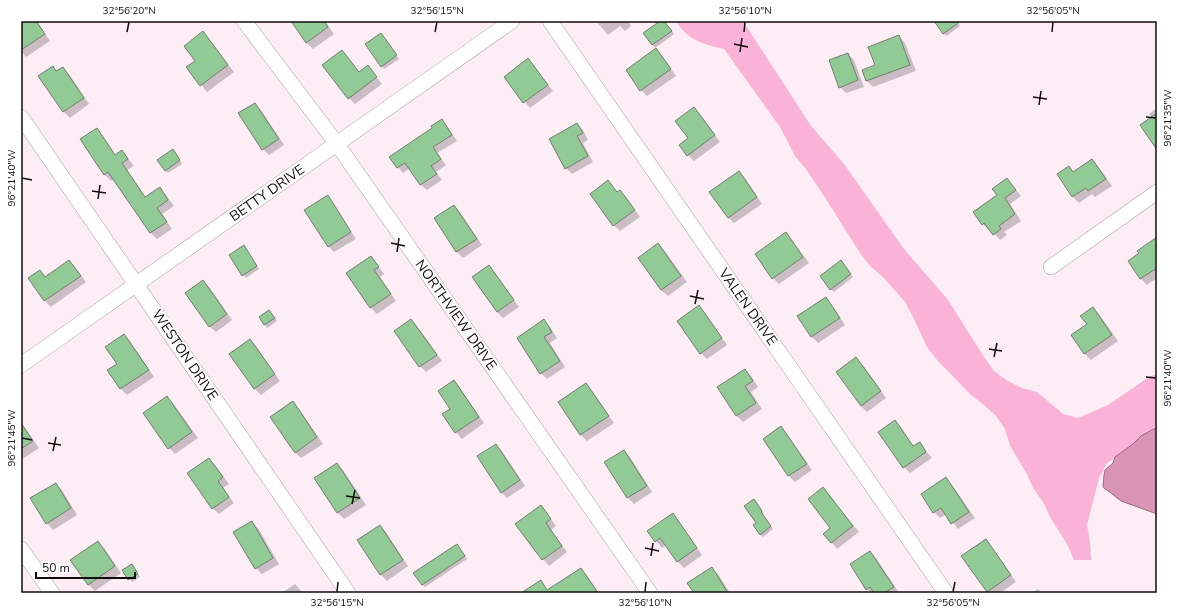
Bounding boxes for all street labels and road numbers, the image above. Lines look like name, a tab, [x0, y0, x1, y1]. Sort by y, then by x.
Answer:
street label: BETTY DRIVE	[226, 160, 308, 226]
street label: NORTHVIEW DRIVE	[411, 256, 501, 374]
street label: VALEN DRIVE	[714, 264, 782, 349]
street label: WESTON DRIVE	[148, 306, 222, 404]

